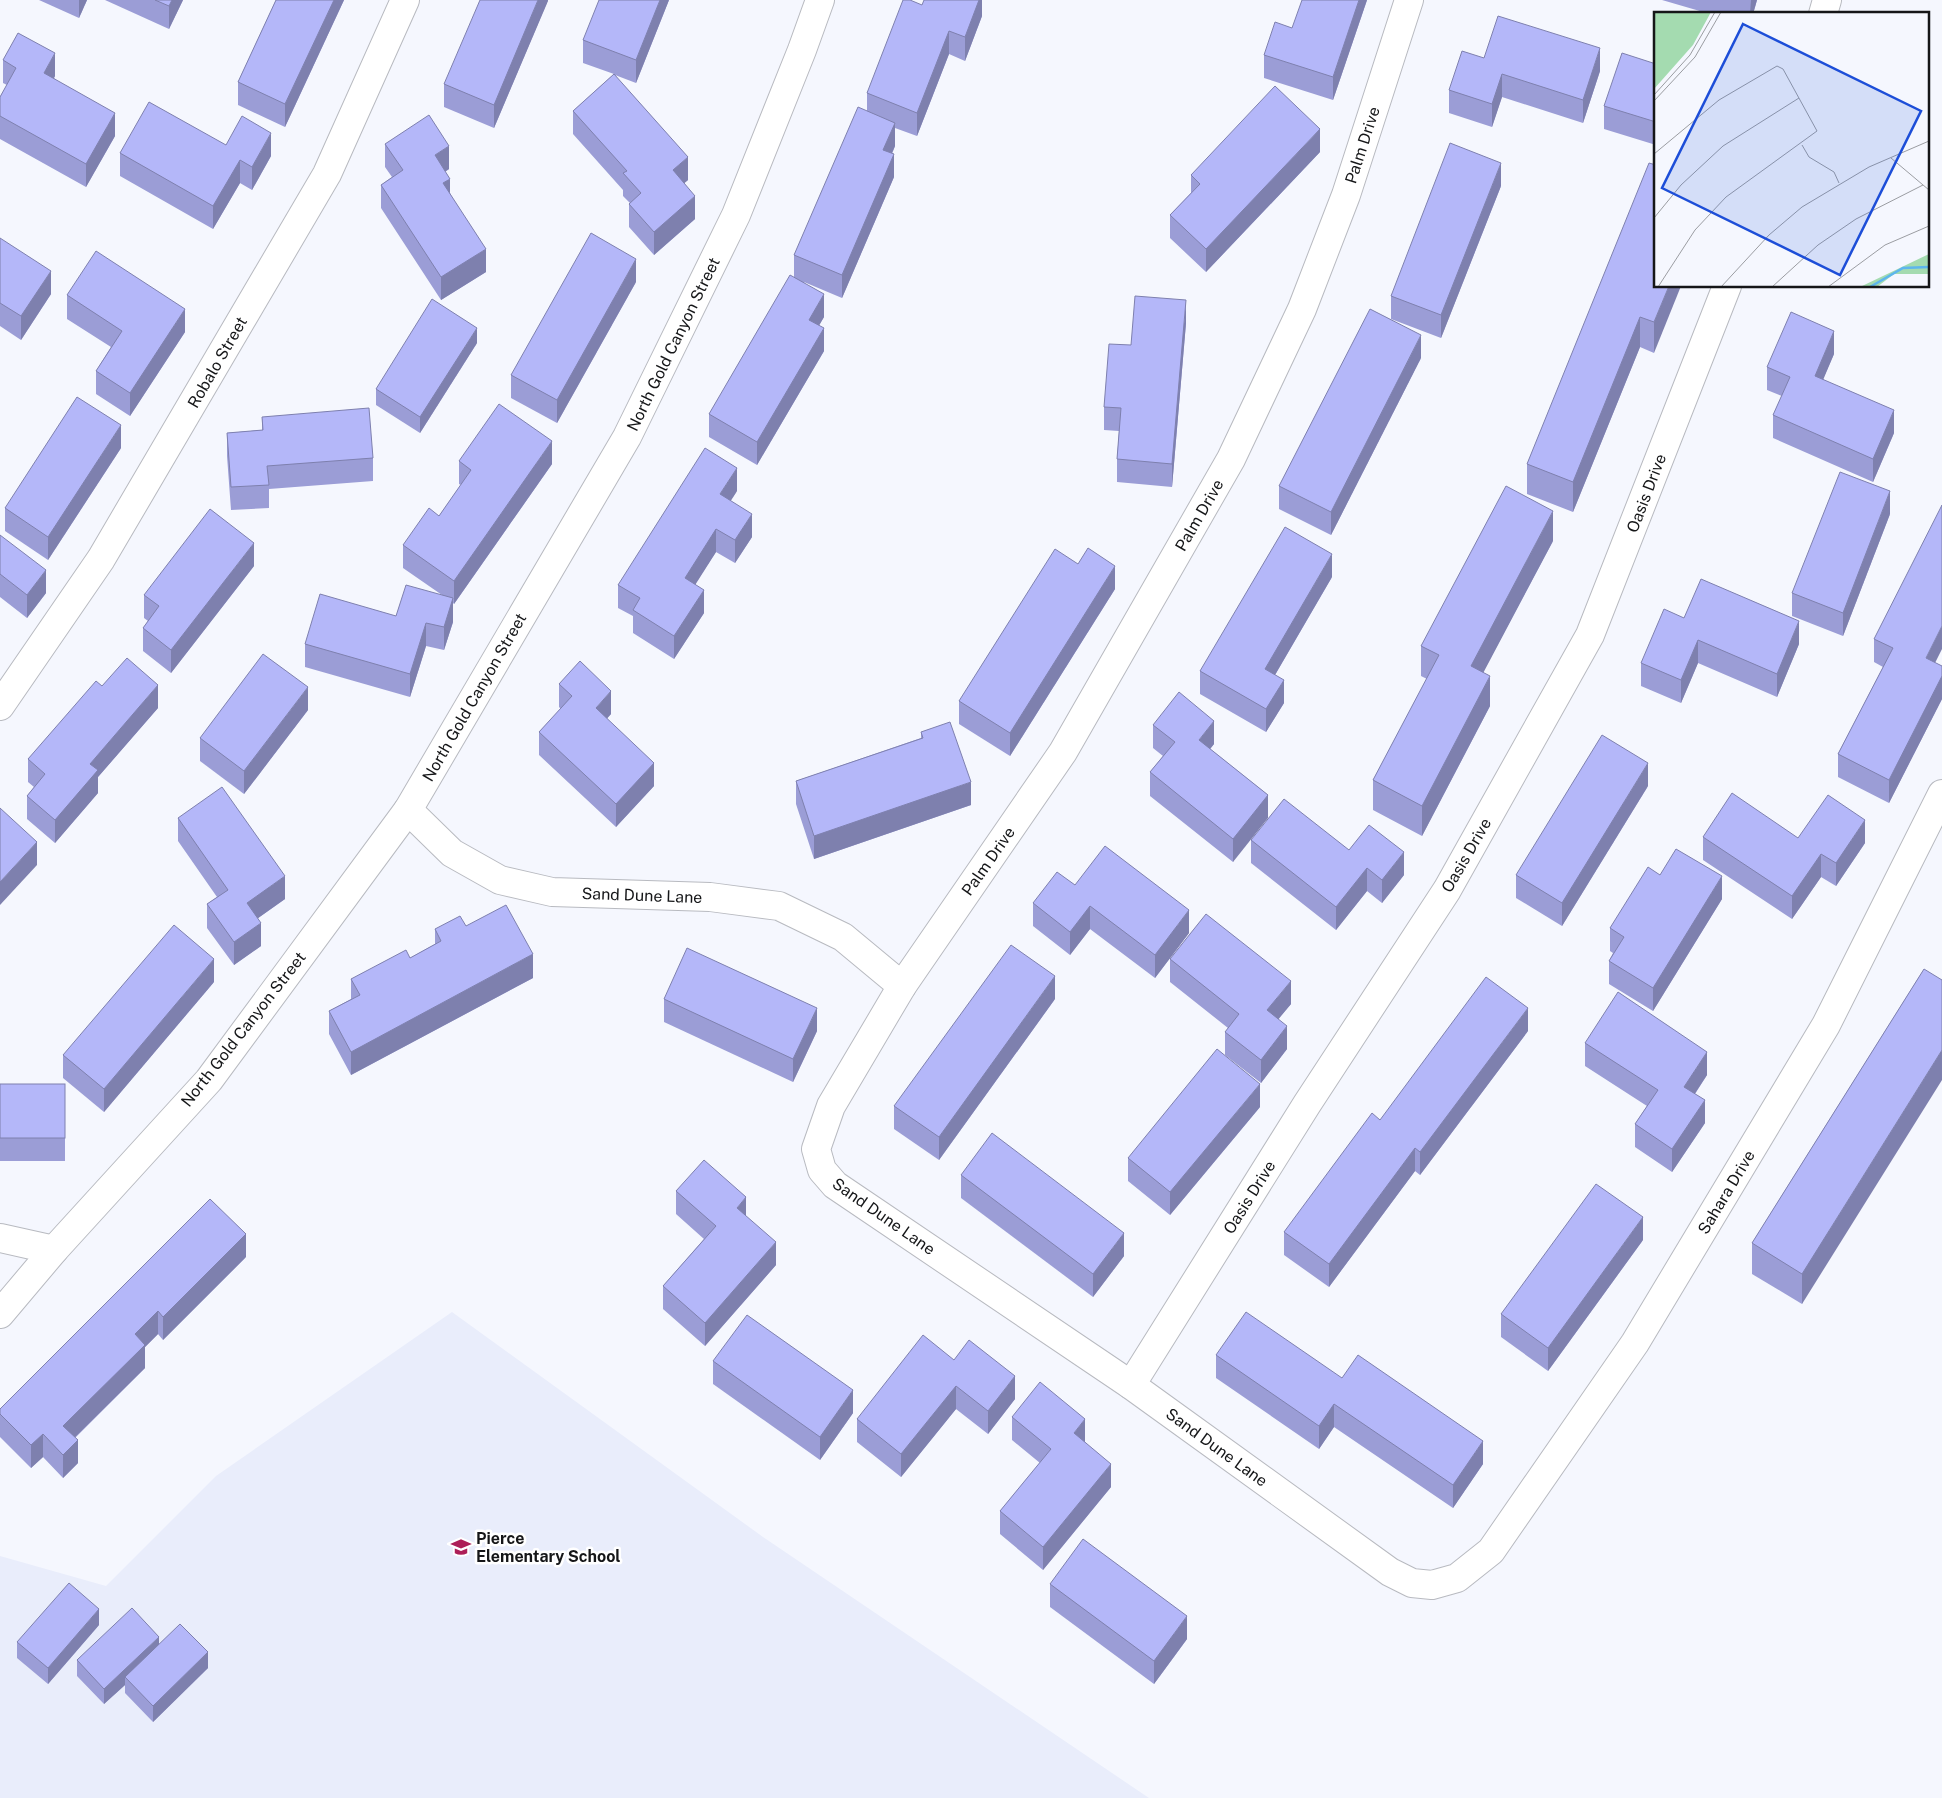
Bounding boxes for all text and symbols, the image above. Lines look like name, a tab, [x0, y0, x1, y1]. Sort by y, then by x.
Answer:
inset map	[1654, 12, 1930, 288]
street label: Palm Drive	[1341, 104, 1384, 186]
street label: North Gold Canyon Street	[623, 254, 724, 434]
street label: Robalo Street	[184, 313, 251, 411]
street label: Oasis Drive	[1623, 451, 1670, 535]
street label: Palm Drive	[1171, 476, 1228, 554]
street label: North Gold Canyon Street	[418, 610, 530, 785]
street label: Oasis Drive	[1438, 815, 1495, 896]
street label: Palm Drive	[958, 823, 1019, 899]
street label: Sand Dune Lane	[581, 884, 703, 907]
street label: North Gold Canyon Street	[177, 948, 310, 1110]
street label: Sahara Drive	[1694, 1147, 1759, 1238]
street label: Oasis Drive	[1219, 1157, 1279, 1237]
street label: Sand Dune Lane	[829, 1174, 939, 1259]
street label: Sand Dune Lane	[1162, 1404, 1271, 1491]
place label: Pierce Elementary School	[476, 1529, 621, 1566]
school or university icon: Pierce Elementary School	[450, 1536, 472, 1558]

